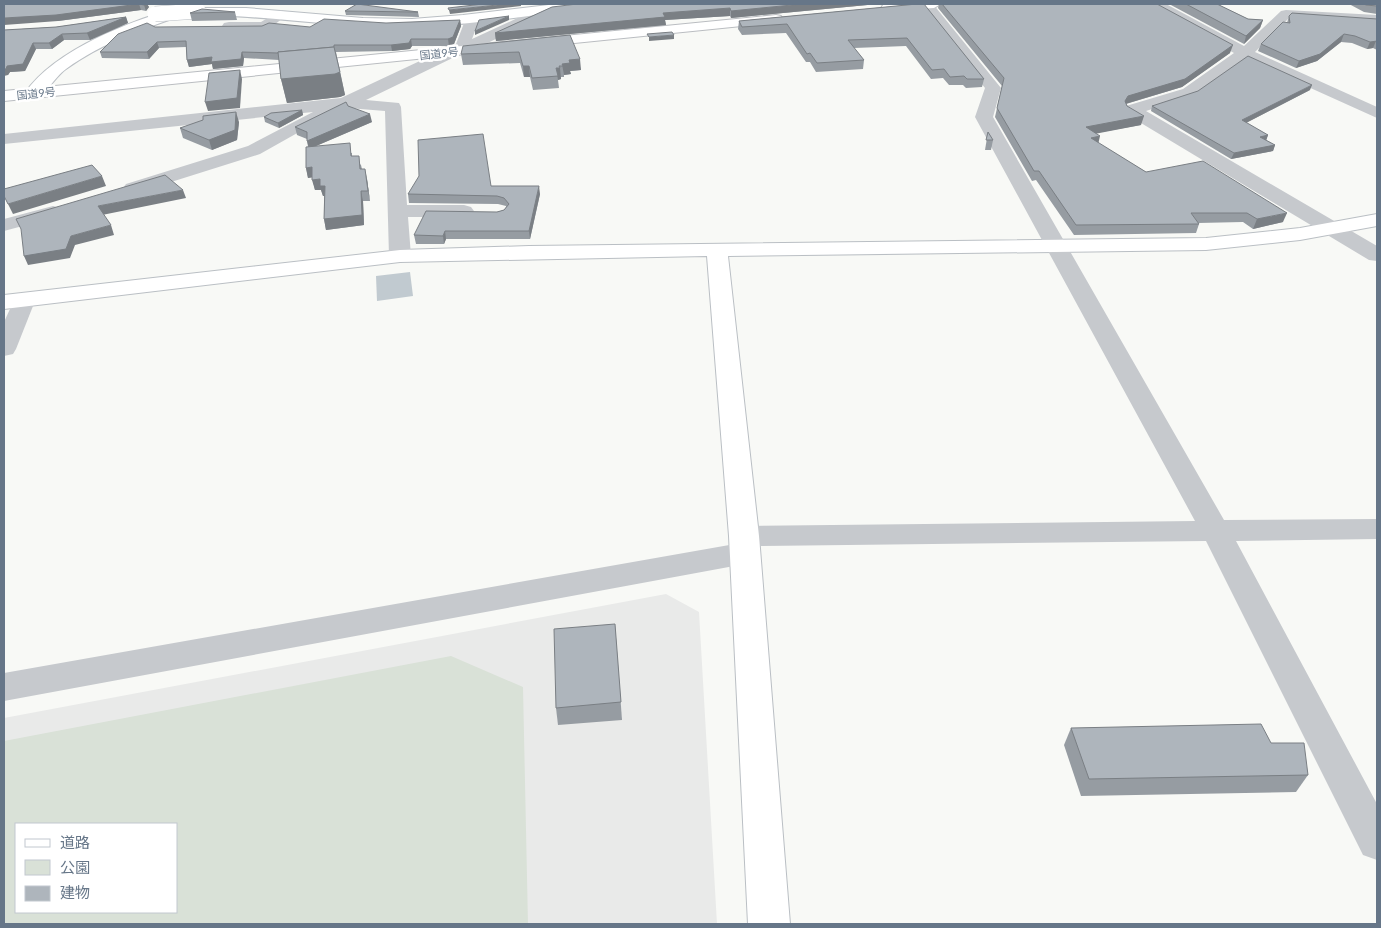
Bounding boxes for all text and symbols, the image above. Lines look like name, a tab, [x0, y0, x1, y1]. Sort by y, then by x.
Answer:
street label: 国道9号	[419, 44, 459, 62]
street label: 国道9号	[16, 84, 56, 102]
legend	[15, 823, 178, 913]
text: 道路	[60, 833, 90, 851]
text: 公園	[60, 858, 90, 876]
text: 建物	[60, 883, 90, 901]

